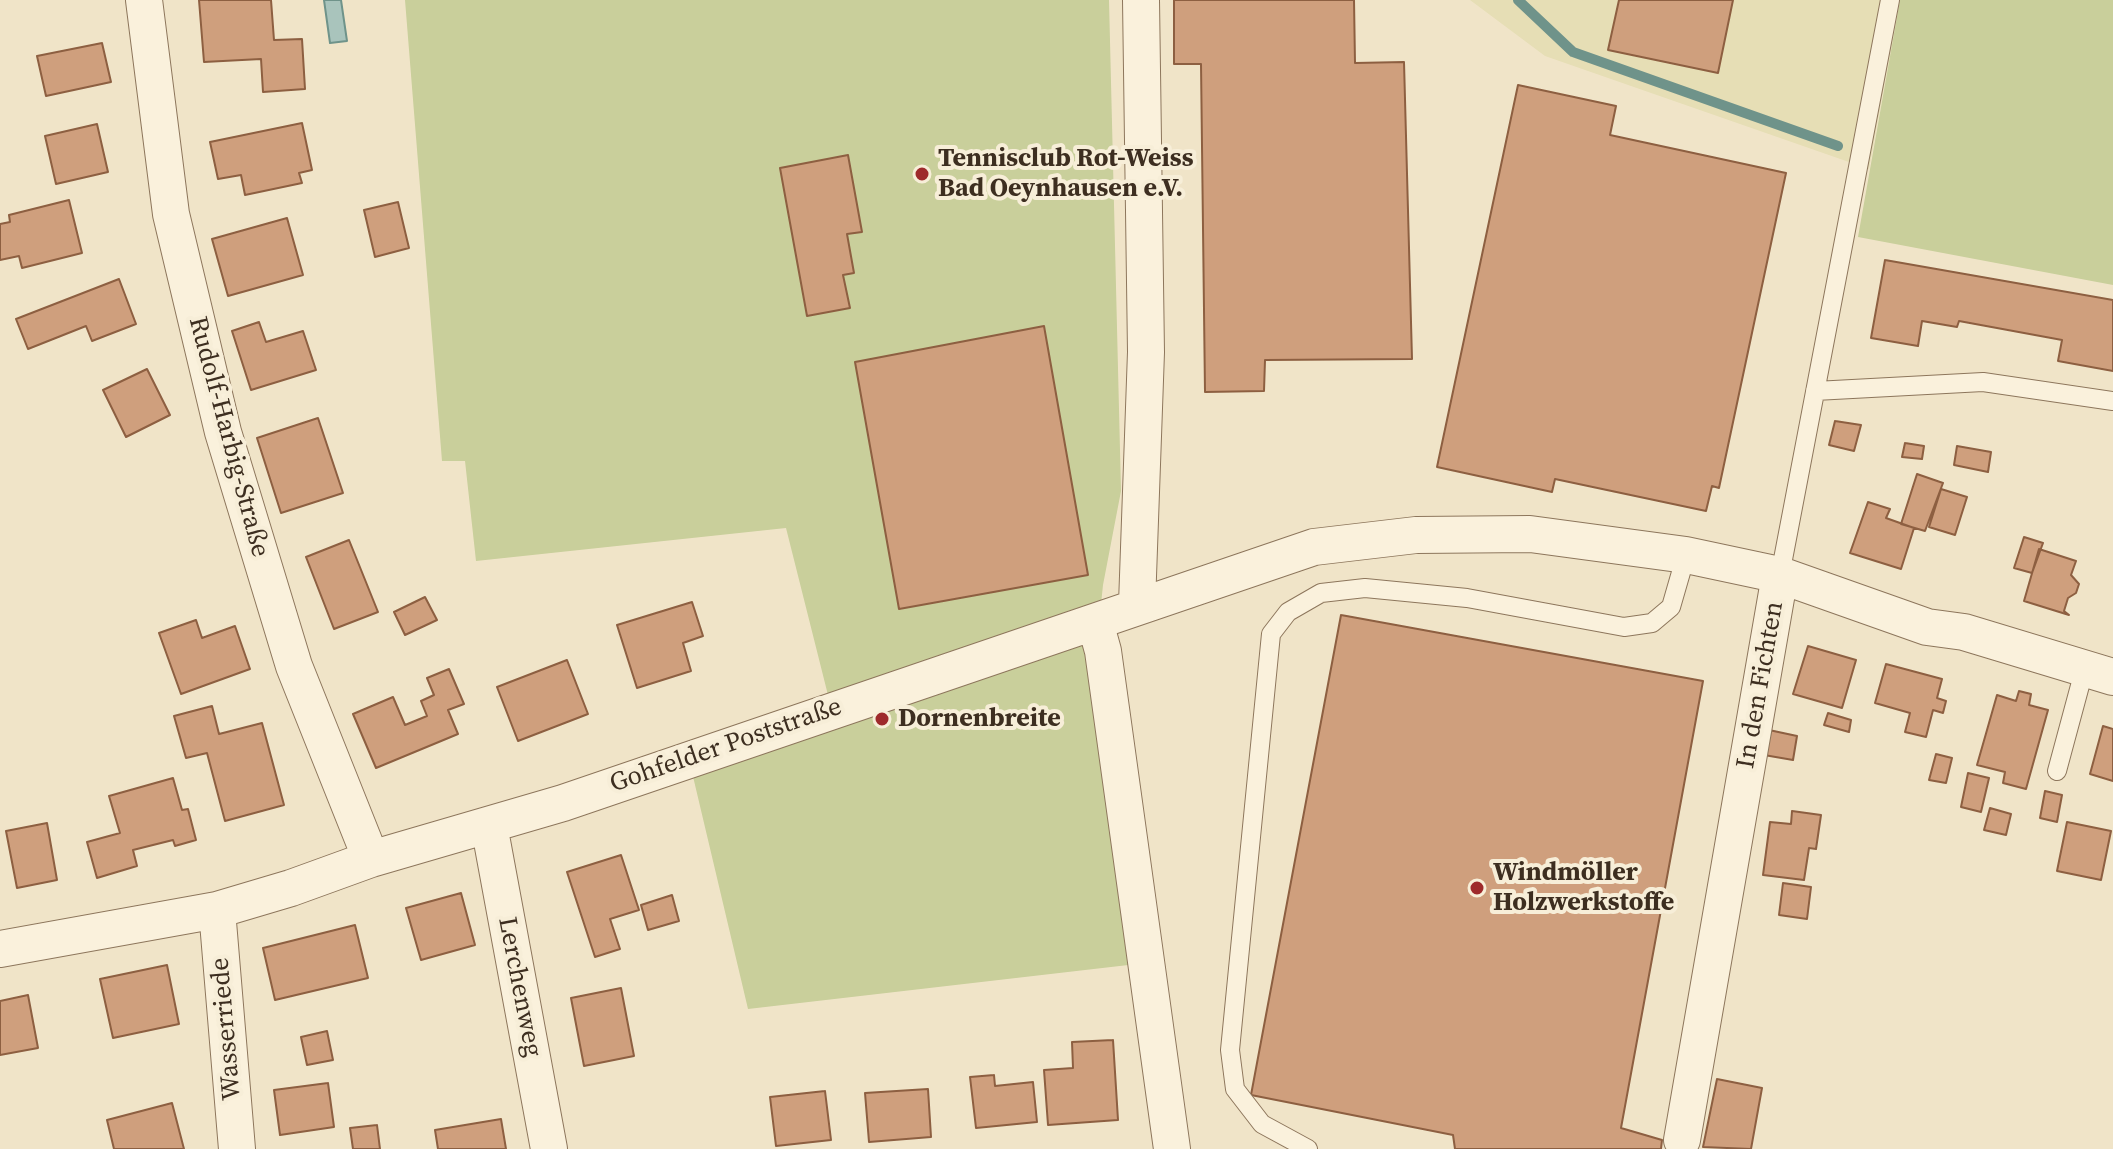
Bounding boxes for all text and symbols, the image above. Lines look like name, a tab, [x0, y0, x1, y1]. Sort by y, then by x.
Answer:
place label: Tennisclub Rot-Weiss Bad Oeynhausen e.V.	[938, 143, 1193, 204]
marker: Tennisclub Rot-Weiss Bad Oeynhausen e.V.	[913, 165, 931, 183]
street label: Rudolf-Harbig-Straße	[181, 313, 275, 561]
street label: In den Fichten	[1731, 599, 1791, 771]
street label: Gohfelder Poststraße	[606, 692, 846, 800]
place label: Dornenbreite	[898, 703, 1061, 735]
marker: Dornenbreite	[873, 710, 891, 728]
place label: Windmöller Holzwerkstoffe	[1493, 857, 1674, 918]
marker: Windmöller Holzwerkstoffe	[1468, 879, 1486, 897]
street label: Lerchenweg	[490, 914, 548, 1060]
street label: Wasserriede	[205, 956, 249, 1102]

